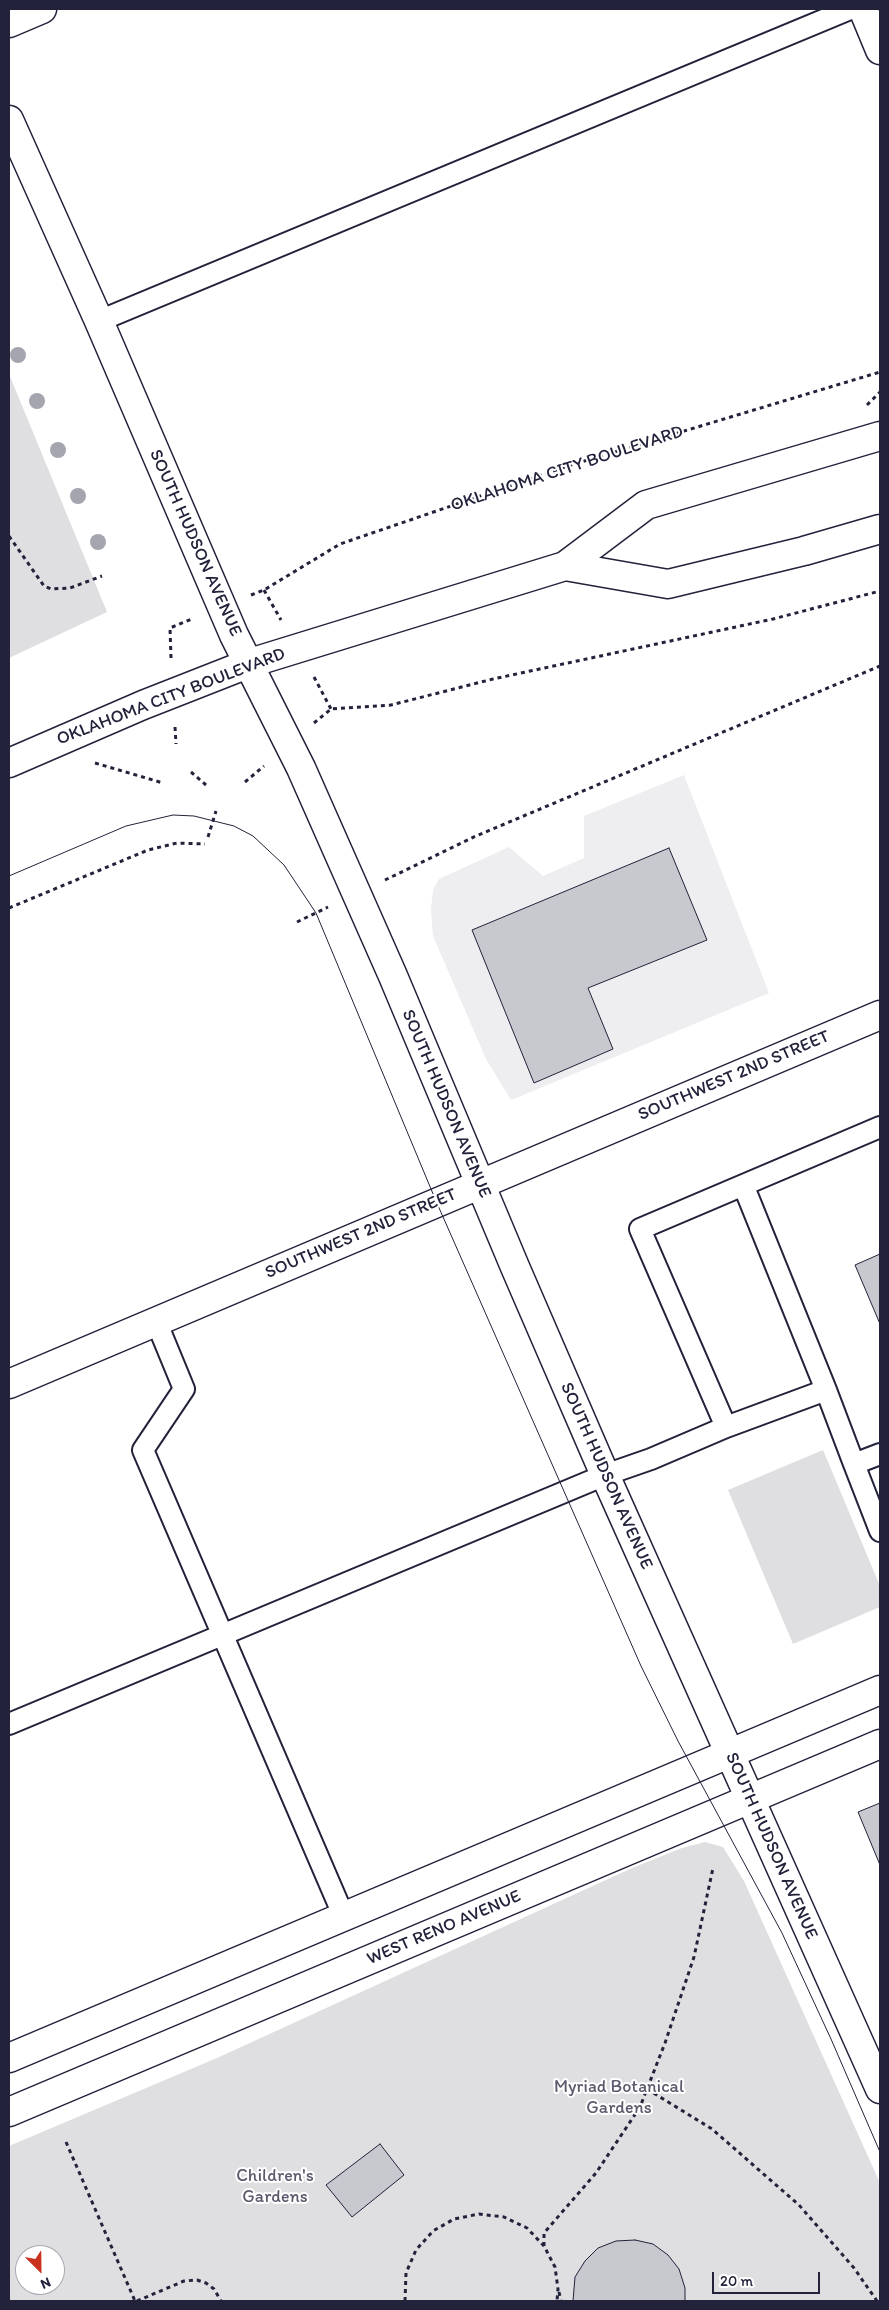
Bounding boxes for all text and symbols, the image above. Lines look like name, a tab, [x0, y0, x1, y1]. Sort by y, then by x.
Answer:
street label: OKLAHOMA CITY BOULEVARD	[448, 421, 686, 517]
street label: SOUTH HUDSON AVENUE	[144, 446, 246, 640]
street label: OKLAHOMA CITY BOULEVARD	[54, 643, 288, 751]
street label: SOUTH HUDSON AVENUE	[397, 1007, 495, 1201]
street label: SOUTHWEST 2ND STREET	[635, 1026, 833, 1126]
street label: SOUTHWEST 2ND STREET	[262, 1184, 460, 1284]
street label: SOUTH HUDSON AVENUE	[555, 1379, 657, 1573]
street label: SOUTH HUDSON AVENUE	[720, 1749, 822, 1943]
street label: WEST RENO AVENUE	[364, 1886, 524, 1970]
park label: Myriad Botanical Gardens	[554, 2076, 684, 2118]
park label: Children's Gardens	[236, 2165, 314, 2208]
north arrow	[15, 2245, 65, 2295]
scale bar	[714, 2262, 822, 2294]
text: 20 m	[720, 2272, 753, 2290]
text: N	[38, 2274, 53, 2293]

